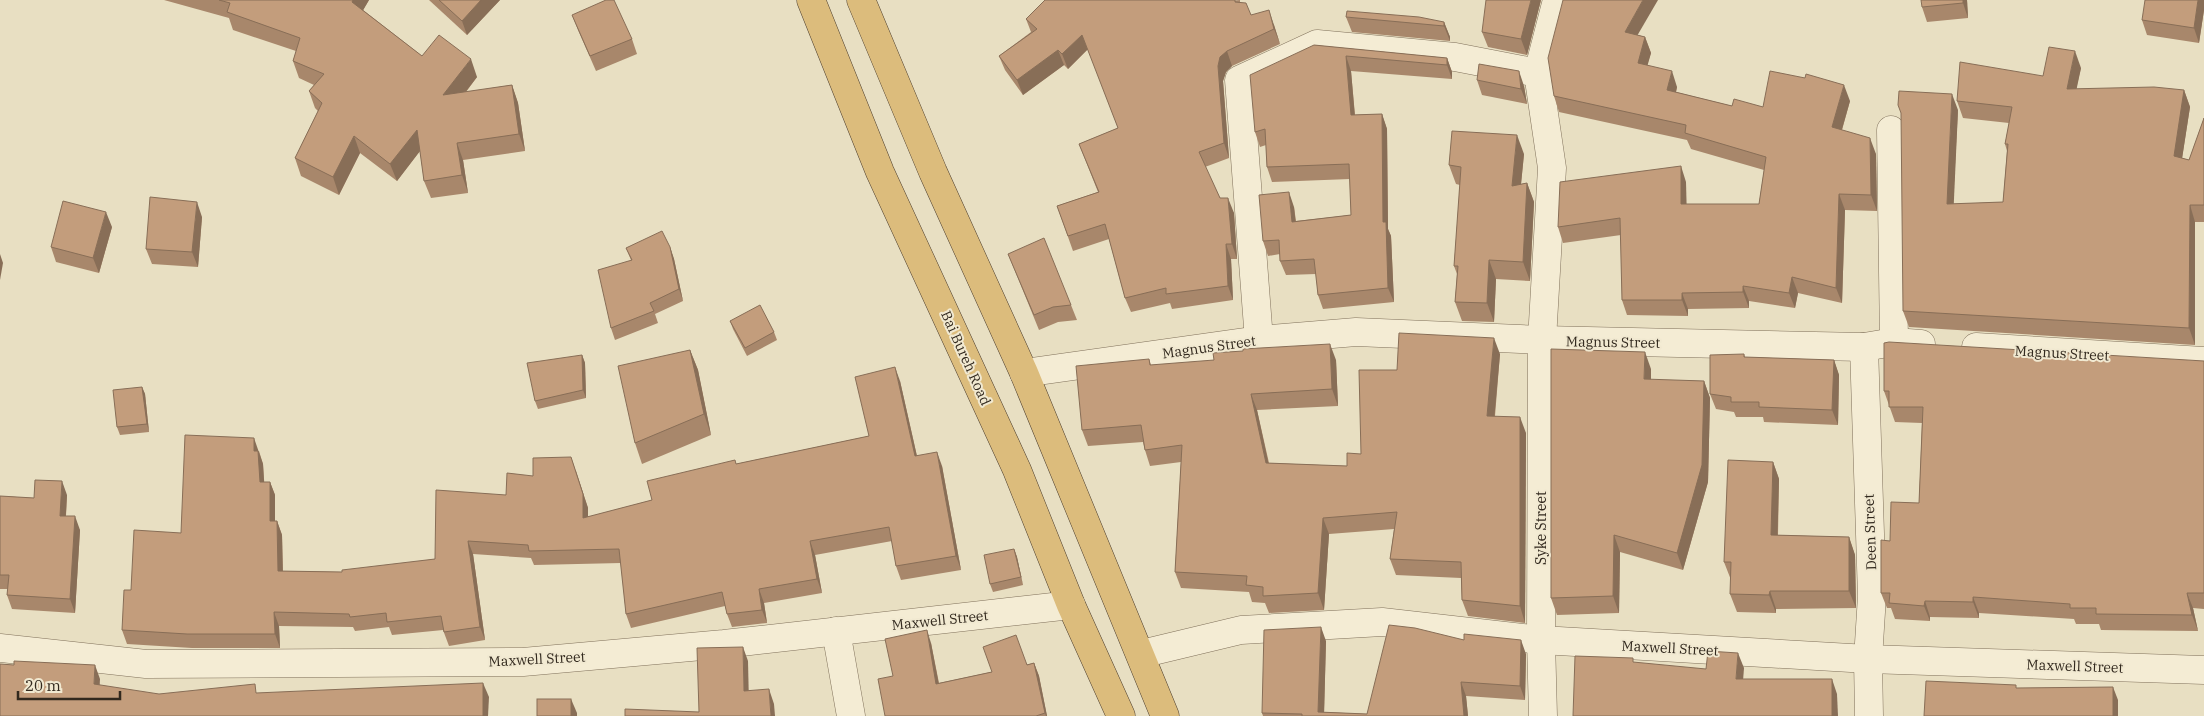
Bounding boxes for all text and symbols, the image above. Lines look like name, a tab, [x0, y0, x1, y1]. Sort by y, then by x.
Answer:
street label: Bai Bureh Road	[937, 308, 995, 409]
street label: Magnus Street	[1161, 332, 1257, 362]
street label: Magnus Street	[1566, 332, 1660, 352]
street label: Magnus Street	[2014, 342, 2110, 364]
street label: Syke Street	[1532, 491, 1550, 565]
street label: Deen Street	[1860, 493, 1880, 571]
street label: Maxwell Street	[891, 606, 989, 634]
street label: Maxwell Street	[1621, 636, 1719, 660]
street label: Maxwell Street	[488, 647, 586, 671]
street label: Maxwell Street	[2026, 655, 2124, 677]
scale bar	[18, 668, 120, 700]
text: 20 m	[25, 676, 61, 695]

